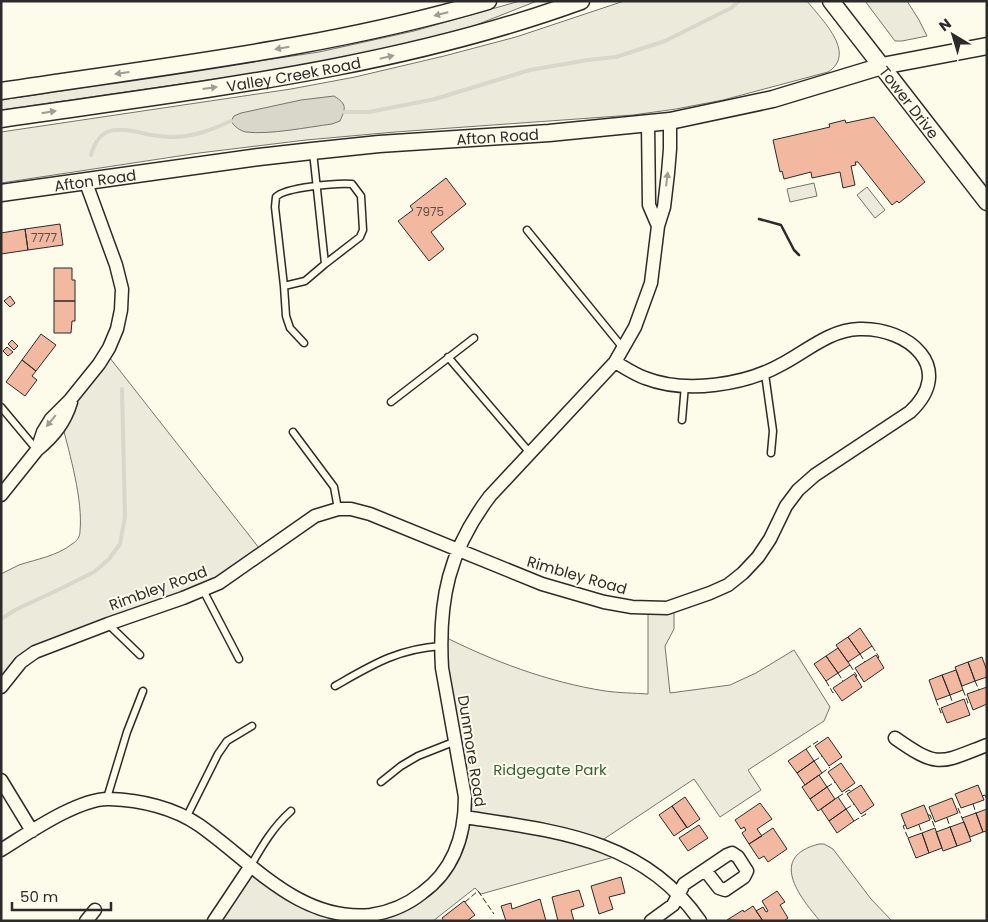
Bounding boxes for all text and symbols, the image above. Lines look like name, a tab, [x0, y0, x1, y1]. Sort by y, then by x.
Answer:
north arrow	[928, 10, 978, 60]
one-way arrow	[434, 11, 449, 19]
text: N	[935, 14, 955, 36]
one-way arrow	[274, 45, 290, 53]
street label: Valley Creek Road	[225, 52, 363, 96]
one-way arrow	[380, 53, 395, 61]
street label: Tower Drive	[875, 61, 944, 143]
one-way arrow	[113, 69, 129, 77]
one-way arrow	[203, 84, 219, 92]
one-way arrow	[42, 108, 58, 116]
street label: Afton Road	[456, 123, 540, 149]
street label: Afton Road	[53, 164, 138, 196]
one-way arrow	[663, 170, 671, 186]
house number: 7975	[416, 203, 444, 220]
house number: 7777	[31, 229, 58, 246]
one-way arrow	[45, 414, 56, 427]
street label: Rimbley Road	[525, 551, 629, 599]
street label: Rimbley Road	[106, 561, 210, 615]
street label: Dunmore Road	[453, 694, 491, 808]
park label: Ridgegate Park	[493, 759, 607, 780]
scale bar	[12, 880, 111, 912]
text: 50 m	[20, 886, 58, 907]

